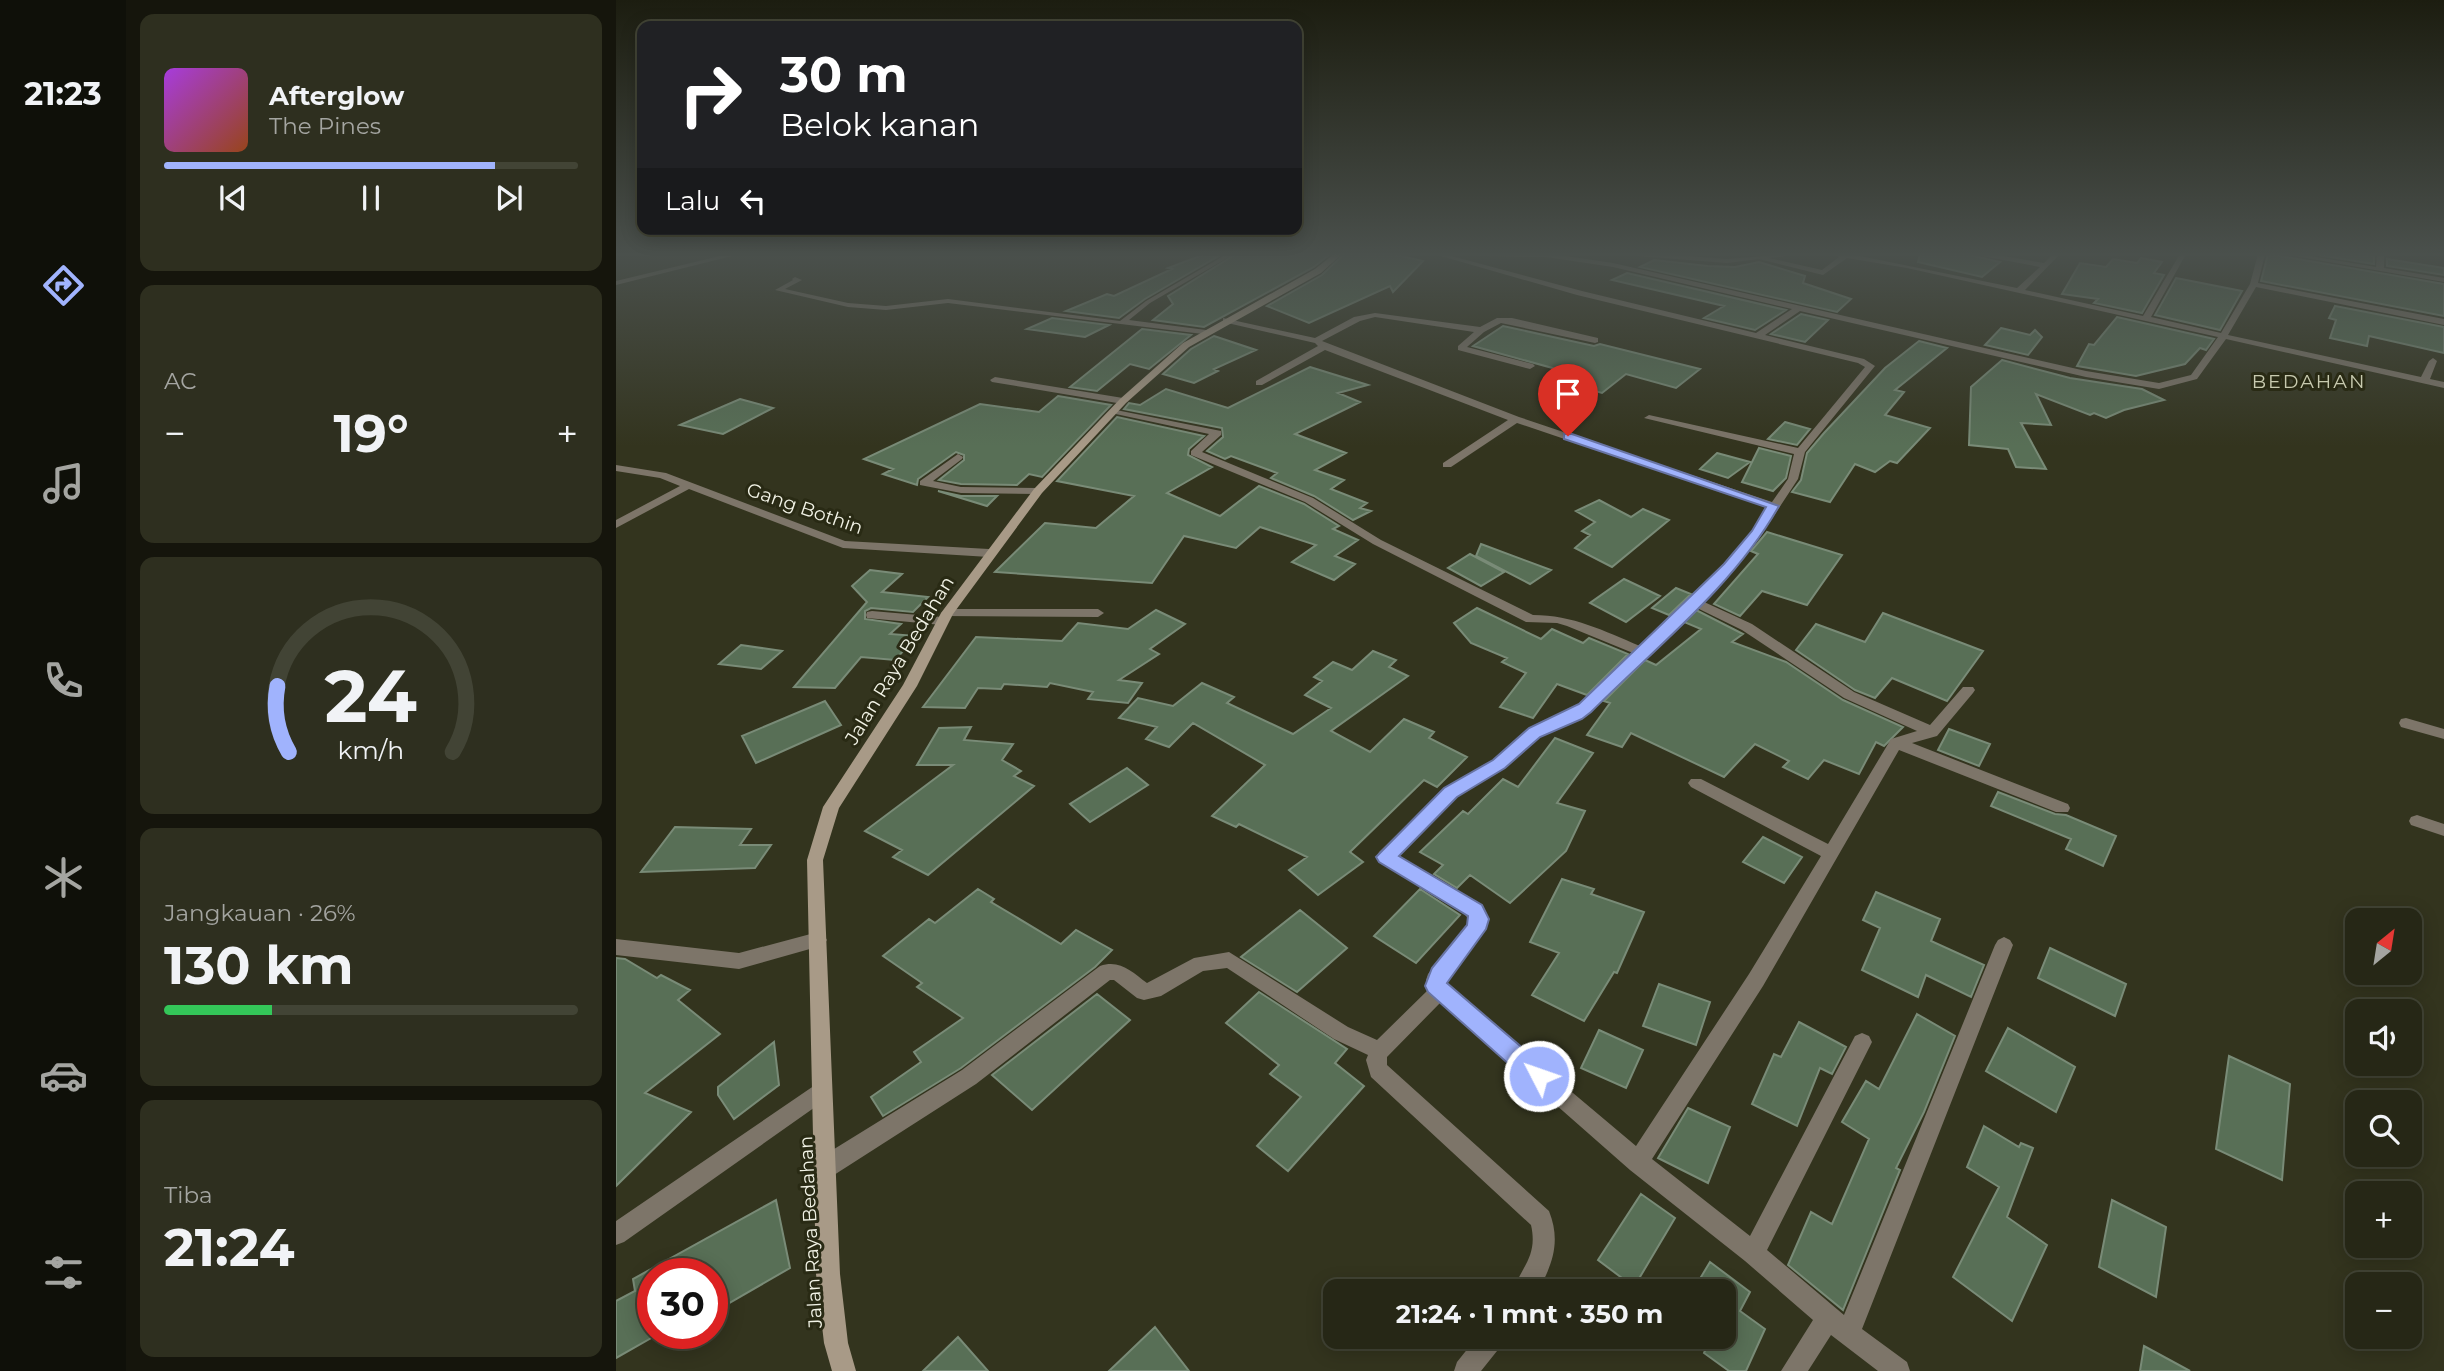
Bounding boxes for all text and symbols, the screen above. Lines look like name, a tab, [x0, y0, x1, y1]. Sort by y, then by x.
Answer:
text: 30 m	[780, 45, 908, 104]
icon: right	[665, 49, 756, 140]
text: 21:23	[24, 74, 102, 113]
text: Afterglow	[269, 80, 404, 112]
text: Belok kanan	[780, 105, 980, 144]
text: The Pines	[269, 112, 381, 140]
icon: previous	[214, 179, 252, 217]
icon: pause	[352, 179, 390, 217]
icon: next	[490, 179, 528, 217]
icon: left	[734, 182, 772, 220]
text: Lalu	[665, 185, 720, 217]
icon: directions	[39, 261, 88, 310]
pin	[1538, 364, 1598, 436]
text: AC	[164, 367, 197, 395]
district label: BEDAHAN	[2252, 370, 2366, 393]
icon: arrive	[1549, 375, 1587, 413]
text: 19°	[333, 402, 409, 465]
text: −	[164, 410, 186, 457]
text: +	[556, 410, 578, 457]
icon: music	[39, 459, 88, 508]
street label: Gang Bothin	[744, 478, 866, 539]
street label: Jalan Raya Bedahan	[840, 572, 959, 749]
text: 24	[325, 652, 417, 740]
icon: phone	[39, 656, 88, 705]
text: km/h	[338, 734, 404, 764]
icon: climate	[39, 853, 88, 902]
text: Jangkauan · 26%	[164, 899, 356, 927]
north arrow	[2345, 908, 2422, 985]
map controls	[2345, 908, 2422, 1349]
text: 130 km	[164, 934, 354, 997]
button: sound	[2345, 999, 2422, 1076]
position arrow	[1502, 1039, 1576, 1113]
icon: car	[39, 1051, 88, 1100]
button: search	[2345, 1090, 2422, 1167]
street label: Jalan Raya Bedahan	[794, 1135, 827, 1330]
text: Tiba	[164, 1181, 212, 1209]
button: +	[2345, 1181, 2422, 1258]
text: 21:24	[164, 1216, 295, 1279]
icon: filters	[39, 1248, 88, 1297]
speed limit sign: 30	[637, 1258, 728, 1349]
button: −	[2345, 1272, 2422, 1349]
text: 21:24 · 1 mnt · 350 m	[1396, 1298, 1663, 1330]

